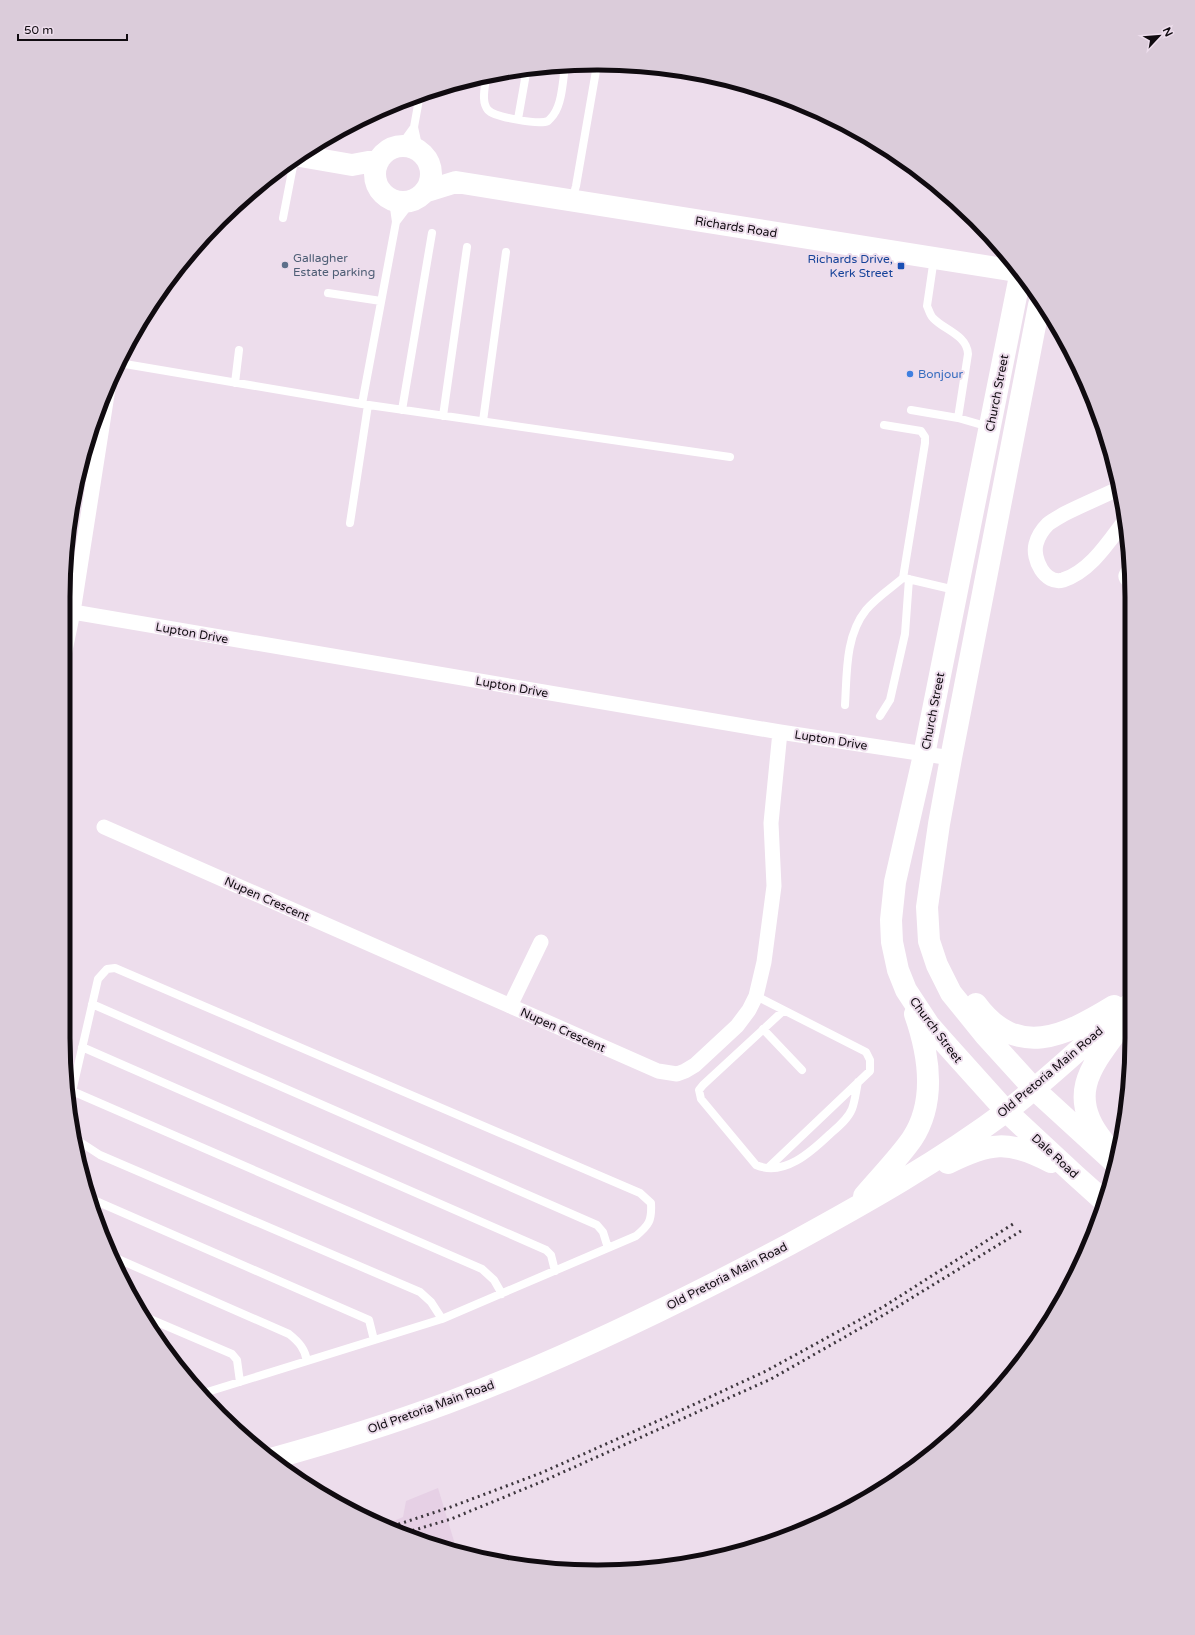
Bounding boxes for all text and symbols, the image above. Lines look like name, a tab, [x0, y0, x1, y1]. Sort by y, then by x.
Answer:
scale bar	[18, 16, 127, 42]
north arrow	[1139, 16, 1179, 56]
text: 50 m	[24, 23, 53, 37]
text: N	[1160, 25, 1175, 39]
street label: Richards Road	[694, 214, 778, 240]
place label: Gallagher Estate parking	[293, 251, 375, 279]
place label: Richards Drive, Kerk Street	[807, 252, 893, 280]
marker: Gallagher Estate parking	[280, 260, 290, 270]
marker: Richards Drive, Kerk Street	[896, 261, 906, 271]
street label: Church Street	[983, 353, 1011, 433]
place label: Bonjour	[918, 367, 964, 381]
marker: Bonjour	[905, 369, 915, 379]
street label: Lupton Drive	[155, 620, 230, 646]
street label: Church Street	[919, 671, 947, 751]
street label: Lupton Drive	[475, 674, 550, 700]
street label: Lupton Drive	[794, 727, 869, 753]
street label: Nupen Crescent	[222, 874, 312, 924]
street label: Church Street	[907, 994, 965, 1066]
street label: Nupen Crescent	[518, 1005, 608, 1055]
street label: Old Pretoria Main Road	[994, 1024, 1106, 1120]
street label: Dale Road	[1029, 1131, 1081, 1181]
street label: Old Pretoria Main Road	[664, 1239, 790, 1313]
street label: Old Pretoria Main Road	[366, 1378, 496, 1436]

